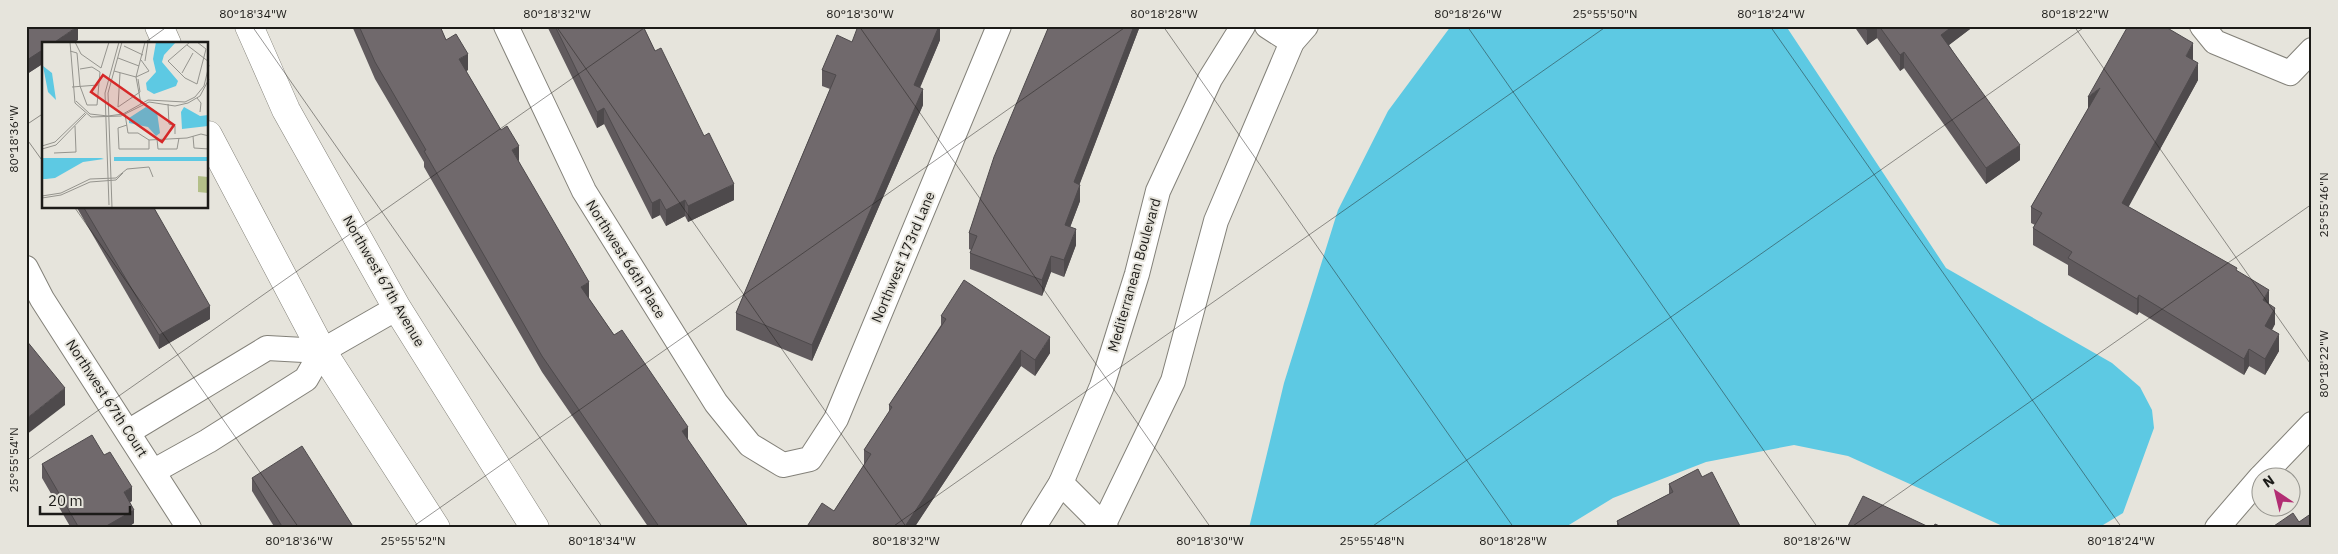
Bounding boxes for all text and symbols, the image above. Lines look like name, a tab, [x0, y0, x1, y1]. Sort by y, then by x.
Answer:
text: 80°18'34"W	[219, 6, 287, 21]
text: 80°18'32"W	[523, 6, 591, 21]
text: 80°18'30"W	[826, 6, 894, 21]
text: 80°18'28"W	[1130, 6, 1198, 21]
text: 80°18'26"W	[1434, 6, 1502, 21]
text: 25°55'50"N	[1572, 6, 1638, 21]
text: 80°18'24"W	[1737, 6, 1805, 21]
text: 80°18'22"W	[2041, 6, 2109, 21]
inset map	[42, 42, 209, 209]
text: 80°18'36"W	[6, 105, 21, 173]
text: 25°55'46"N	[2316, 172, 2331, 238]
street label: Northwest 173rd Lane	[867, 188, 939, 325]
street label: Northwest 66th Place	[582, 196, 670, 322]
street label: Mediterranean Boulevard	[1103, 196, 1165, 354]
street label: Northwest 67th Avenue	[339, 212, 429, 350]
text: 80°18'22"W	[2316, 330, 2331, 398]
street label: Northwest 67th Court	[62, 336, 152, 460]
text: 25°55'54"N	[6, 427, 21, 493]
north arrow	[2250, 466, 2300, 516]
text: N	[2259, 471, 2278, 492]
scale bar	[40, 484, 130, 516]
text: 20 m	[48, 491, 83, 510]
text: 80°18'36"W	[265, 533, 333, 548]
text: 25°55'52"N	[380, 533, 446, 548]
text: 80°18'34"W	[568, 533, 636, 548]
text: 80°18'32"W	[872, 533, 940, 548]
text: 80°18'30"W	[1176, 533, 1244, 548]
text: 25°55'48"N	[1339, 533, 1405, 548]
text: 80°18'28"W	[1479, 533, 1547, 548]
text: 80°18'26"W	[1783, 533, 1851, 548]
text: 80°18'24"W	[2087, 533, 2155, 548]

